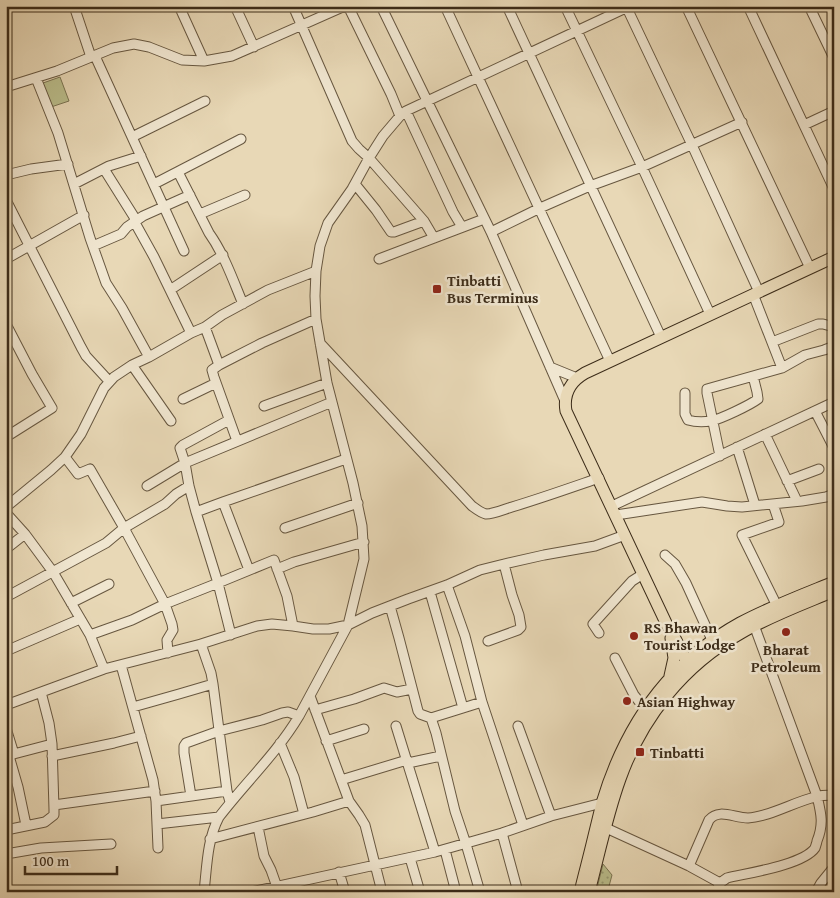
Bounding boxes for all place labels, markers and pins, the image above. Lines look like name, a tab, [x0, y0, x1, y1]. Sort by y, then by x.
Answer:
place label: Tinbatti Bus Terminus	[447, 270, 539, 308]
marker: Tinbatti Bus Terminus	[431, 283, 443, 295]
place label: RS Bhawan Tourist Lodge	[644, 617, 735, 655]
marker: Bharat Petroleum	[780, 626, 792, 638]
marker: RS Bhawan Tourist Lodge	[628, 630, 640, 642]
place label: Bharat Petroleum	[751, 639, 821, 677]
place label: Asian Highway	[637, 691, 736, 712]
marker: Asian Highway	[621, 695, 633, 707]
place label: Tinbatti	[650, 742, 705, 763]
marker: Tinbatti	[634, 746, 646, 758]

